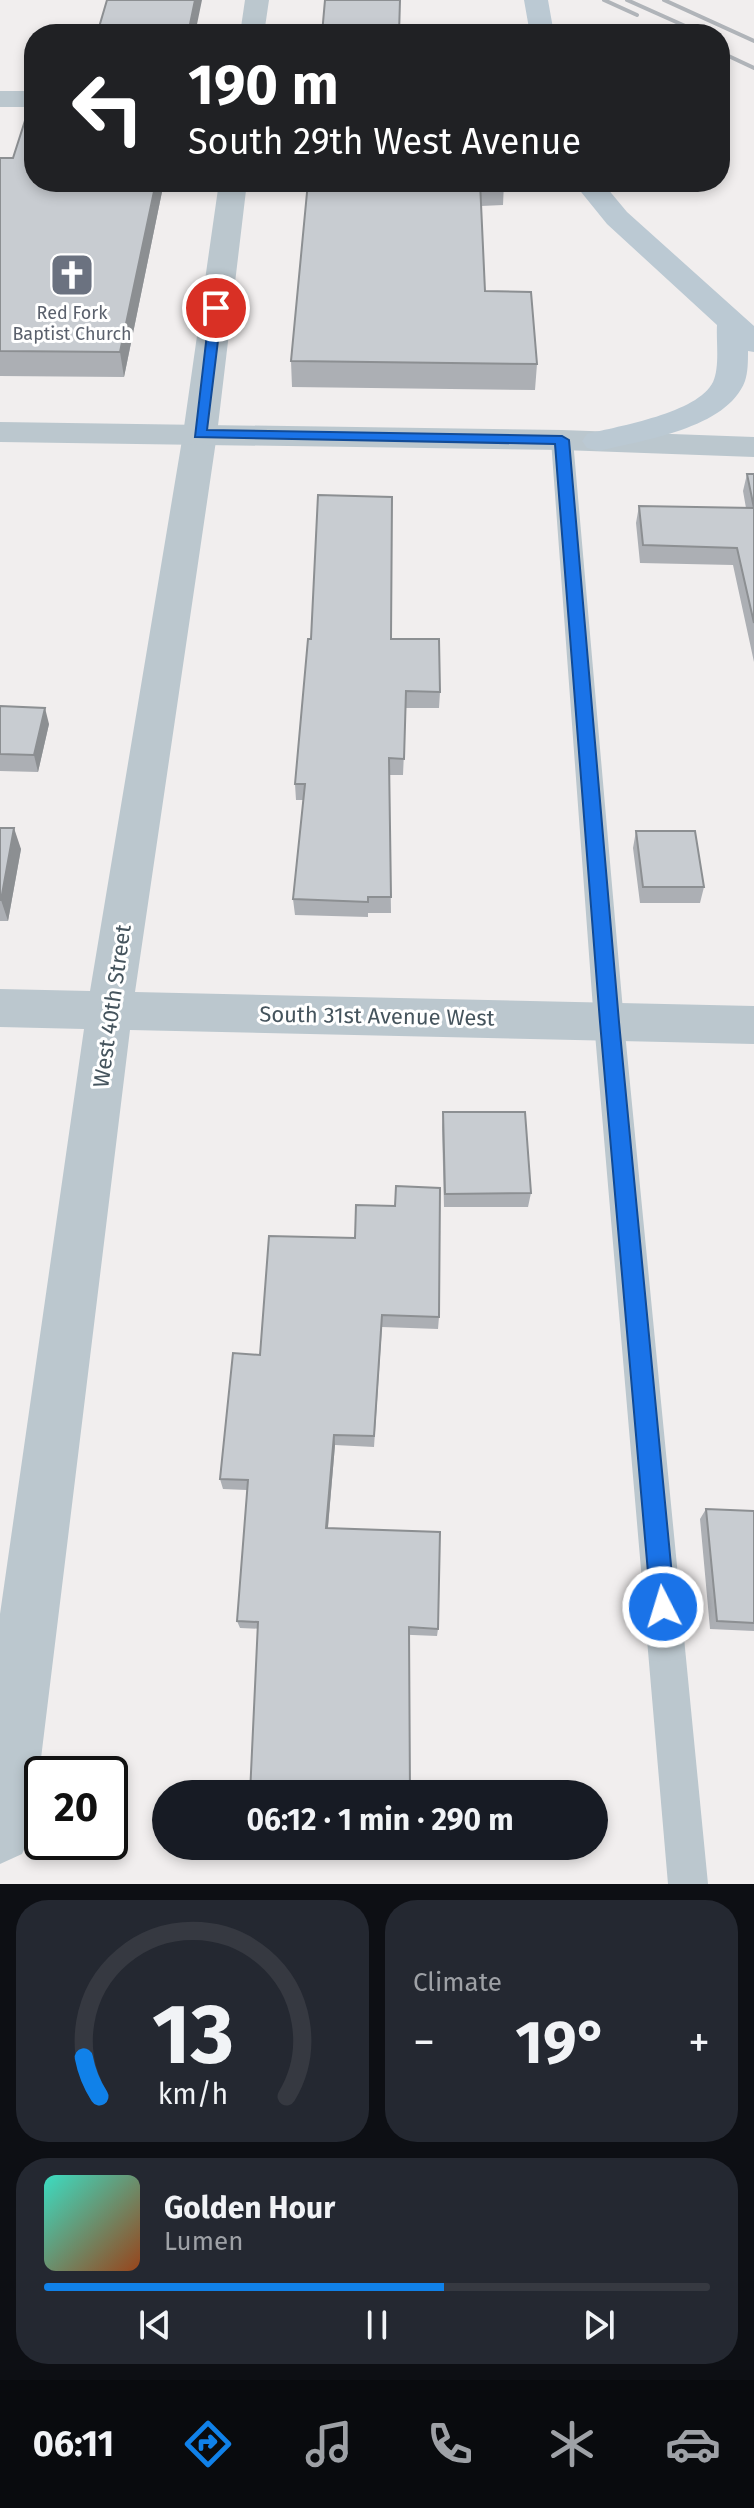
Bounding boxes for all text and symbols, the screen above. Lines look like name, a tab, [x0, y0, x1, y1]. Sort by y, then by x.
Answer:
text: 190 m	[188, 52, 339, 119]
icon: left	[56, 56, 160, 160]
text: South 29th West Avenue	[188, 120, 581, 164]
church icon: Red Fork Baptist Church	[48, 251, 96, 299]
pin	[182, 274, 250, 342]
icon: arrive	[194, 286, 238, 330]
place label: Red Fork Baptist Church	[12, 302, 132, 345]
street label: West 40th Street	[87, 923, 137, 1089]
street label: South 31st Avenue West	[259, 1000, 495, 1032]
position arrow	[621, 1565, 705, 1649]
speed limit sign: 20	[24, 1756, 128, 1860]
text: 06:12 · 1 min · 290 m	[246, 1802, 514, 1838]
text: Climate	[413, 1967, 502, 1998]
text: 13	[152, 1985, 233, 2085]
text: 19°	[515, 2007, 608, 2079]
text: −	[413, 2016, 435, 2069]
text: +	[688, 2016, 710, 2069]
text: km/h	[157, 2077, 228, 2112]
text: Golden Hour	[164, 2190, 335, 2226]
text: Lumen	[164, 2226, 243, 2257]
icon: previous	[133, 2303, 177, 2347]
icon: pause	[355, 2303, 399, 2347]
icon: next	[577, 2303, 621, 2347]
icon: directions	[180, 2416, 236, 2472]
icon: music	[301, 2416, 357, 2472]
icon: phone	[422, 2416, 478, 2472]
icon: climate	[544, 2416, 600, 2472]
icon: car	[665, 2416, 721, 2472]
text: 06:11	[33, 2422, 114, 2466]

